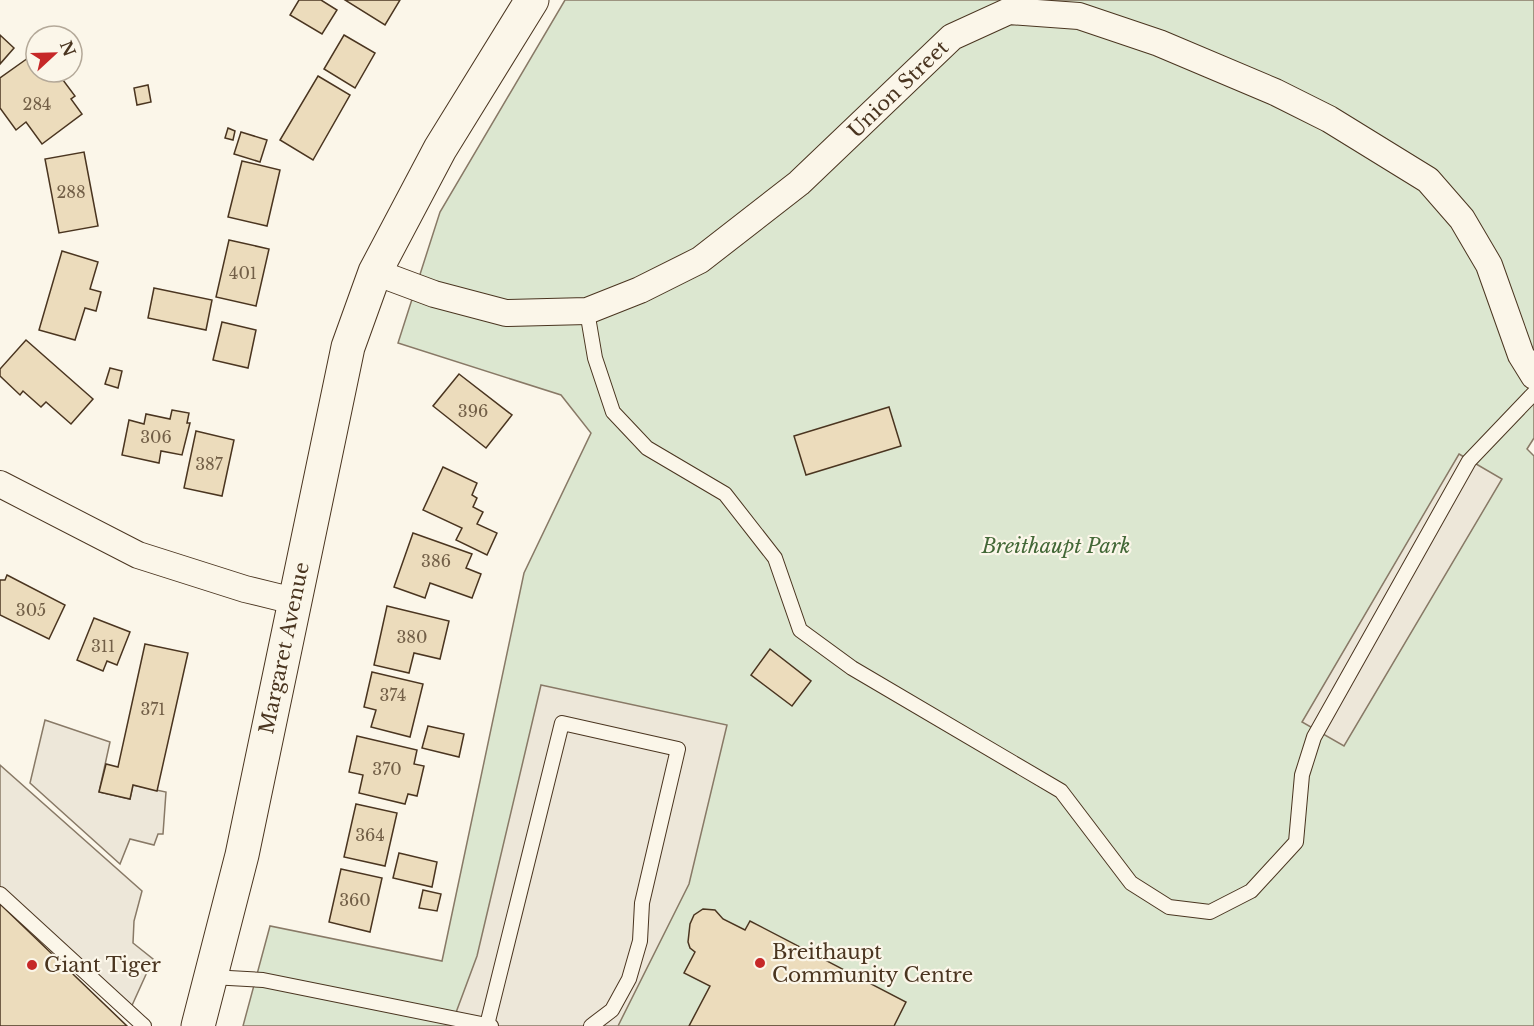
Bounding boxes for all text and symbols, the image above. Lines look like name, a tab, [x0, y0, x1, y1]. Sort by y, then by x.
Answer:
north arrow	[24, 24, 84, 84]
street label: Union Street	[843, 35, 953, 143]
text: N	[56, 38, 80, 59]
house number: 284	[23, 94, 51, 114]
house number: 288	[56, 182, 86, 202]
house number: 401	[229, 263, 257, 283]
house number: 396	[458, 401, 488, 421]
house number: 306	[140, 427, 172, 447]
house number: 387	[195, 454, 224, 474]
park label: Breithaupt Park	[981, 534, 1130, 558]
house number: 386	[421, 551, 451, 571]
street label: Margaret Avenue	[254, 560, 314, 736]
house number: 305	[16, 600, 46, 620]
house number: 380	[397, 627, 427, 647]
house number: 311	[91, 636, 115, 656]
house number: 374	[380, 685, 406, 705]
house number: 371	[140, 699, 166, 719]
house number: 370	[372, 759, 402, 779]
house number: 364	[355, 825, 385, 845]
house number: 360	[339, 890, 371, 910]
place label: Breithaupt Community Centre	[772, 940, 973, 987]
place label: Giant Tiger	[44, 953, 161, 977]
marker: Breithaupt Community Centre	[753, 956, 767, 970]
marker: Giant Tiger	[25, 958, 39, 972]

